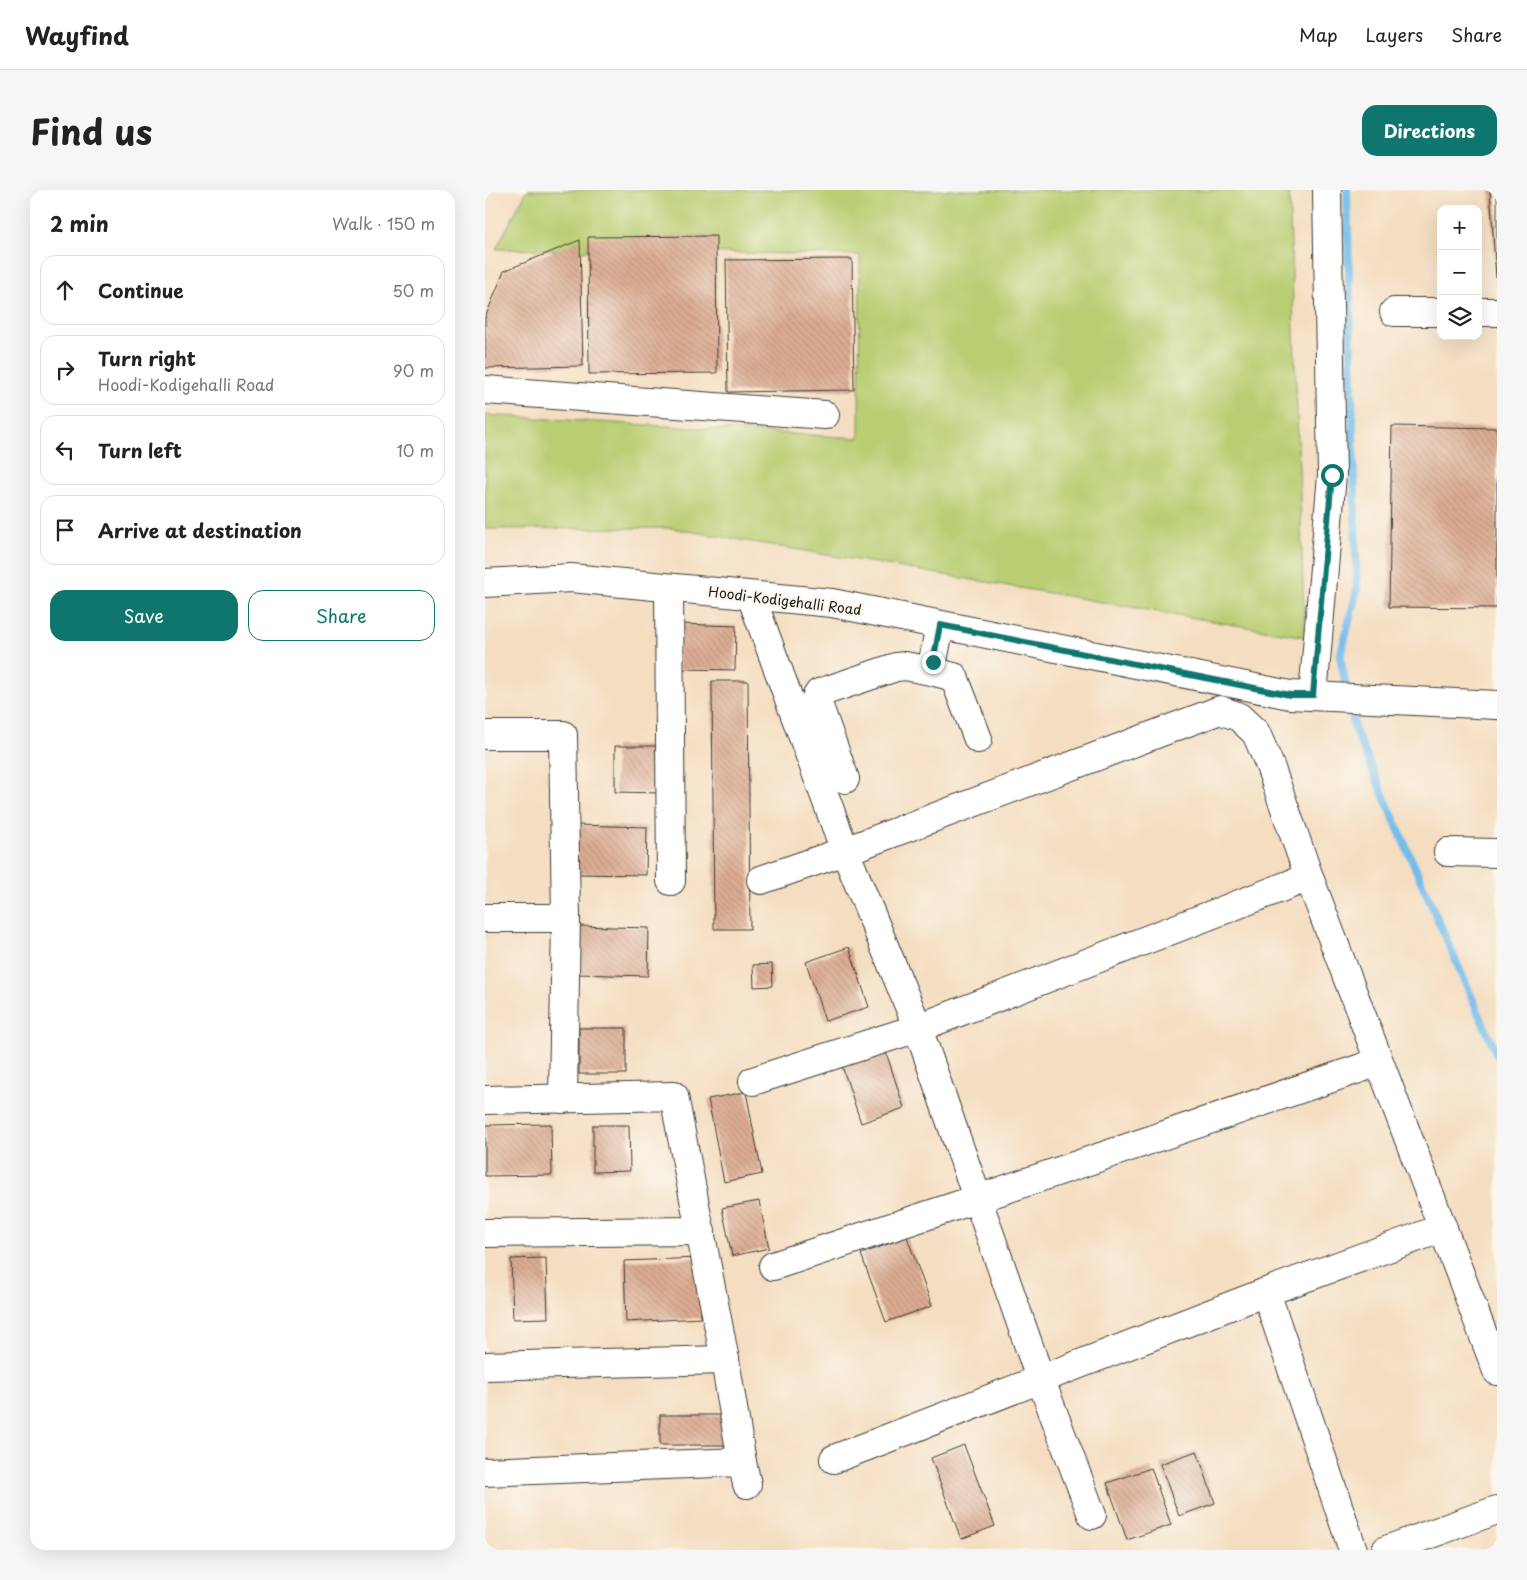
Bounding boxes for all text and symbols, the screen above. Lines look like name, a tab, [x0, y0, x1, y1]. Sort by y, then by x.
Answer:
text: Wayfind	[25, 17, 129, 53]
text: Map	[1299, 21, 1338, 48]
text: Layers	[1366, 21, 1423, 48]
text: Share	[1451, 21, 1502, 48]
text: Find us	[30, 104, 152, 157]
button: Directions	[1362, 105, 1497, 156]
map controls	[1437, 205, 1482, 340]
button: +	[1437, 205, 1482, 250]
text: 2 min	[50, 207, 109, 239]
text: Walk · 150 m	[332, 211, 435, 235]
button: −	[1437, 250, 1482, 295]
icon: ahead	[51, 276, 79, 304]
text: Continue	[98, 276, 184, 304]
text: 50 m	[393, 278, 434, 302]
button: layers	[1437, 295, 1482, 340]
text: Turn right	[98, 344, 196, 372]
icon: right	[51, 356, 79, 384]
text: 90 m	[393, 358, 434, 382]
text: Hoodi-Kodigehalli Road	[98, 372, 274, 396]
icon: left	[51, 436, 79, 464]
text: Turn left	[98, 436, 182, 464]
text: 10 m	[397, 438, 434, 462]
route start	[1321, 464, 1344, 487]
icon: arrive	[51, 516, 79, 544]
text: Arrive at destination	[98, 516, 302, 544]
street label: Hoodi-Kodigehalli Road	[707, 581, 863, 620]
button: Save	[50, 590, 238, 641]
button: Share	[248, 590, 435, 641]
route end	[922, 651, 945, 674]

